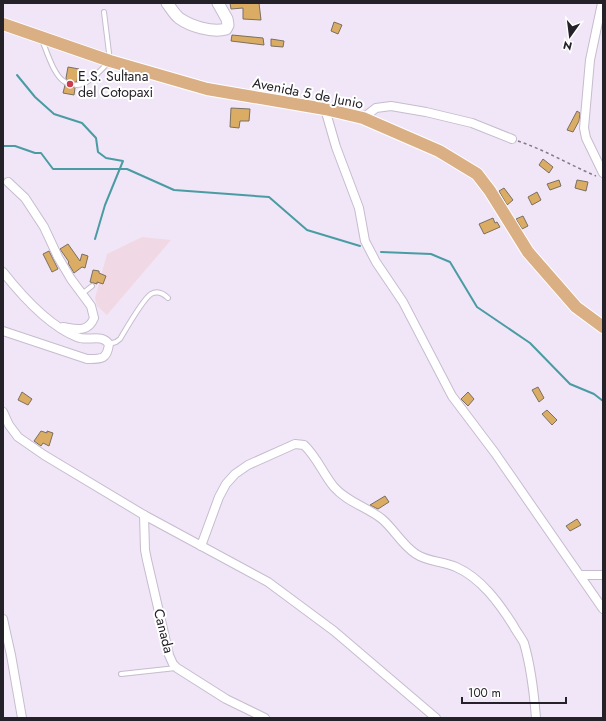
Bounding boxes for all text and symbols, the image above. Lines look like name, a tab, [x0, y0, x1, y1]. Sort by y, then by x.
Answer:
north arrow	[550, 16, 590, 56]
text: N	[561, 37, 574, 55]
place label: E.S. Sultana del Cotopaxi	[78, 66, 153, 102]
street label: Avenida 5 de Junio	[251, 72, 365, 114]
marker: E.S. Sultana del Cotopaxi	[65, 79, 75, 89]
street label: Canada	[149, 607, 179, 655]
scale bar	[462, 679, 566, 705]
text: 100 m	[468, 684, 501, 702]

